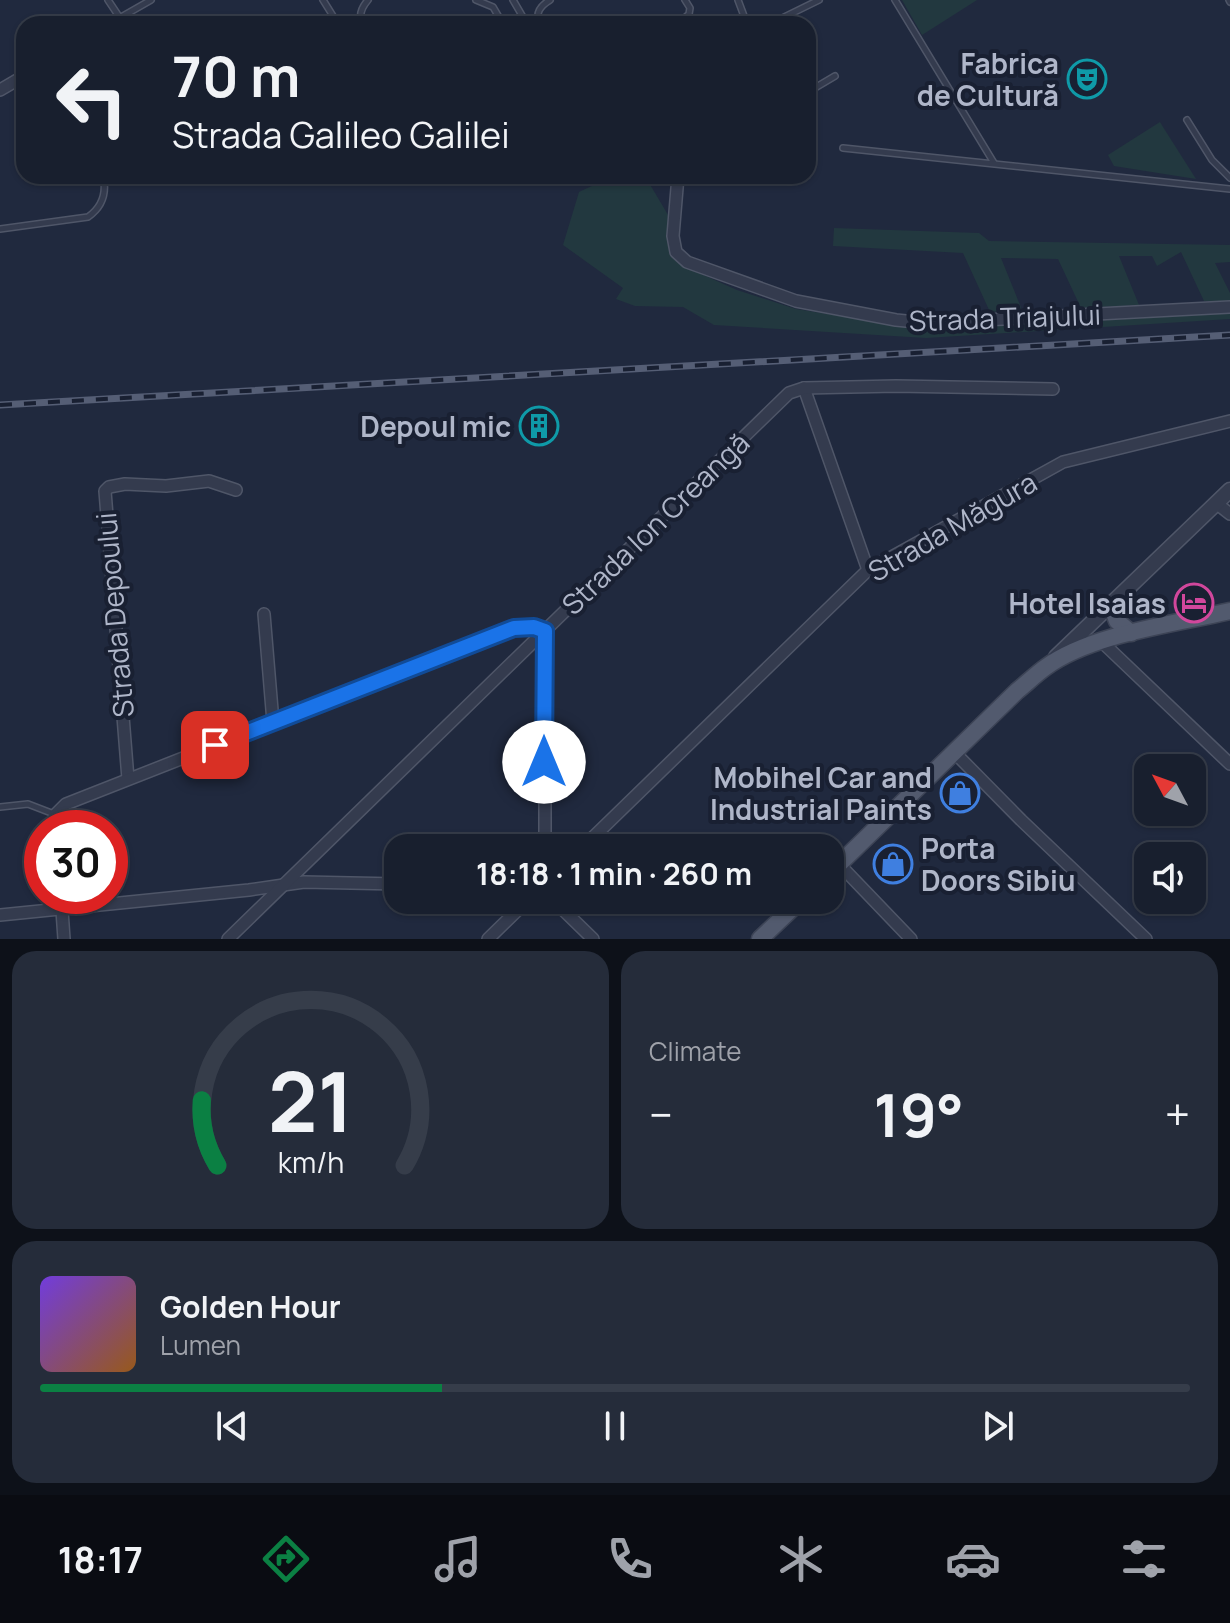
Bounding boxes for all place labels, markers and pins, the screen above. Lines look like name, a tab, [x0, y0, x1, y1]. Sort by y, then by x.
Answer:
place label: Fabrica de Cultură	[917, 44, 1059, 114]
theatre icon: Fabrica de Cultură	[1066, 58, 1108, 100]
building icon: Depoul mic	[518, 405, 560, 447]
place label: Depoul mic	[360, 407, 511, 445]
hotel icon: Hotel Isaias	[1173, 582, 1215, 624]
place label: Hotel Isaias	[1009, 584, 1166, 622]
pin	[181, 711, 249, 779]
place label: Mobihel Car and Industrial Paints	[710, 758, 932, 828]
shop icon: Mobihel Car and Industrial Paints	[939, 772, 981, 814]
place label: Porta Doors Sibiu	[921, 829, 1075, 899]
shop icon: Porta Doors Sibiu	[872, 843, 914, 885]

